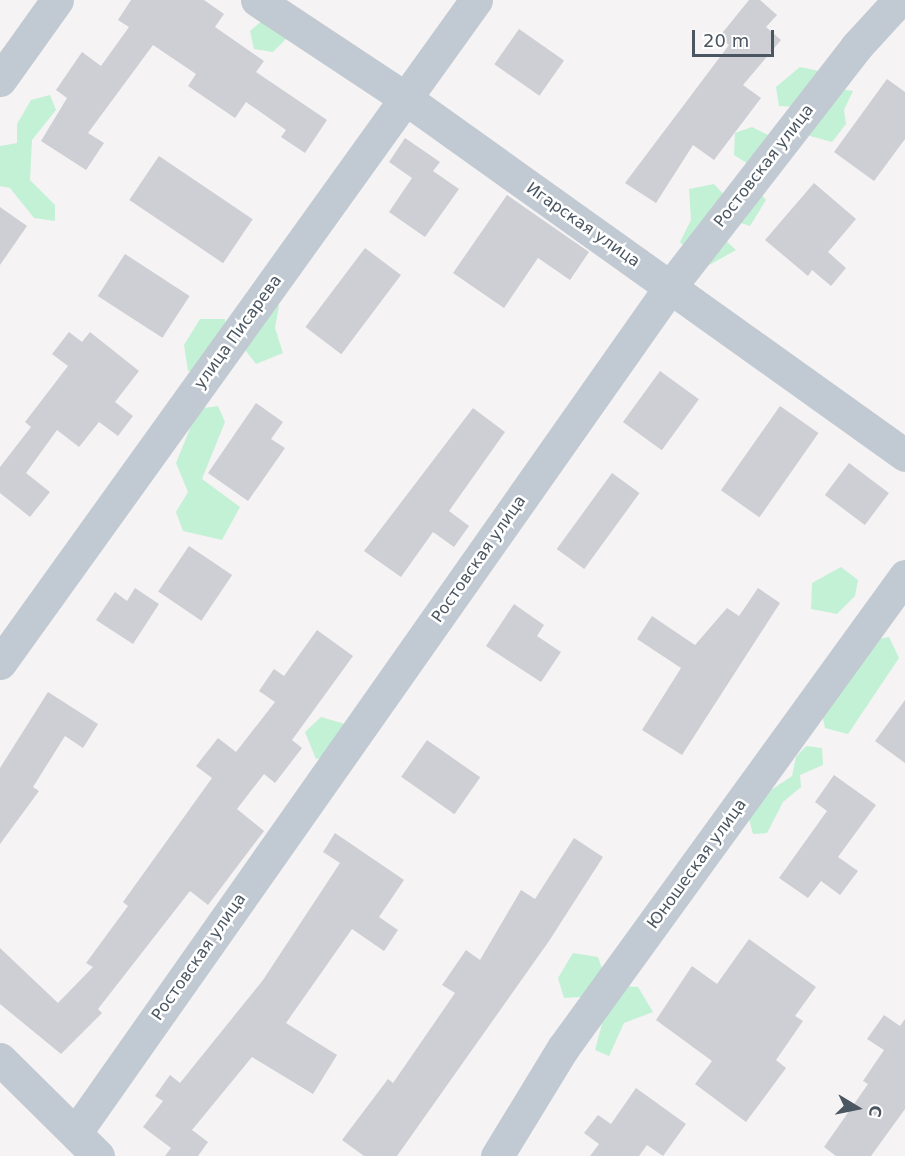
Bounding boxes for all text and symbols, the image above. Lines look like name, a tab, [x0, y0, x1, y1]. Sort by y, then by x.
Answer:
scale bar	[695, 18, 778, 56]
text: 20 m	[703, 30, 749, 51]
street label: Ростовская улица	[710, 101, 818, 231]
street label: Игарская улица	[523, 179, 643, 271]
street label: улица Писарева	[190, 271, 286, 393]
street label: Ростовская улица	[428, 492, 530, 626]
street label: Юношеская улица	[643, 795, 751, 933]
street label: Ростовская улица	[148, 890, 250, 1024]
north arrow	[827, 1078, 887, 1138]
text: С	[865, 1104, 886, 1119]

